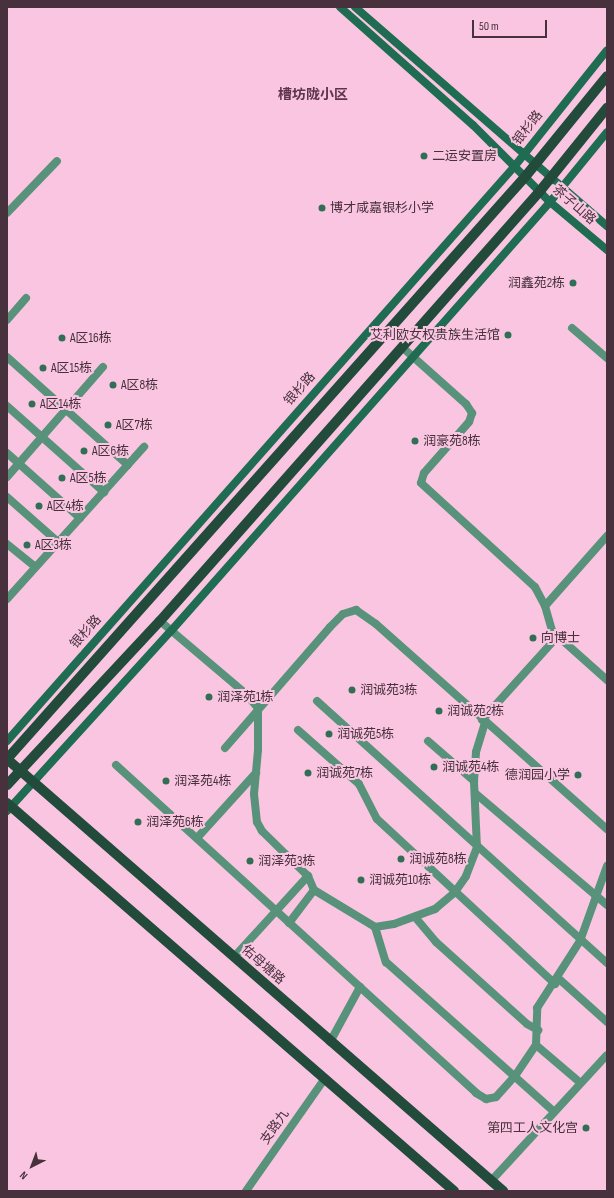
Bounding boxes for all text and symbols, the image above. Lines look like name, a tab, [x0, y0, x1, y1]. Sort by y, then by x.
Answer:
scale bar	[474, 12, 549, 38]
text: 50 m	[479, 19, 499, 34]
district label: 槽坊陇小区	[278, 87, 348, 103]
street label: 银杉路	[510, 108, 546, 148]
place label: 二运安置房	[432, 148, 497, 164]
marker: 二运安置房	[419, 151, 429, 161]
street label: 茶子山路	[549, 182, 599, 228]
place label: 博才咸嘉银杉小学	[330, 200, 434, 216]
marker: 博才咸嘉银杉小学	[317, 203, 327, 213]
place label: 润鑫苑2栋	[508, 275, 565, 291]
marker: 润鑫苑2栋	[568, 278, 578, 288]
place label: 艾利欧女权贵族生活馆	[370, 327, 500, 343]
place label: A区16栋	[70, 330, 112, 346]
marker: 艾利欧女权贵族生活馆	[503, 330, 513, 340]
marker: A区16栋	[57, 333, 67, 343]
place label: A区15栋	[51, 360, 92, 376]
marker: A区15栋	[38, 363, 48, 373]
street label: 银杉路	[281, 369, 319, 409]
place label: A区8栋	[121, 377, 158, 393]
marker: A区8栋	[108, 380, 118, 390]
place label: A区14栋	[40, 396, 82, 412]
marker: A区14栋	[27, 399, 37, 409]
place label: A区7栋	[116, 417, 153, 433]
marker: A区7栋	[103, 420, 113, 430]
place label: 润豪苑8栋	[423, 433, 481, 449]
marker: 润豪苑8栋	[410, 436, 420, 446]
place label: A区6栋	[92, 443, 129, 459]
marker: A区6栋	[79, 446, 89, 456]
place label: A区5栋	[70, 470, 107, 486]
marker: A区5栋	[57, 473, 67, 483]
place label: A区4栋	[47, 498, 84, 514]
marker: A区4栋	[34, 501, 44, 511]
place label: A区3栋	[35, 537, 72, 553]
marker: A区3栋	[22, 540, 32, 550]
street label: 银杉路	[67, 612, 105, 652]
place label: 向博士	[541, 630, 580, 646]
marker: 向博士	[528, 633, 538, 643]
place label: 润诚苑3栋	[360, 682, 417, 698]
marker: 润诚苑3栋	[347, 685, 357, 695]
place label: 润泽苑1栋	[217, 689, 274, 705]
marker: 润泽苑1栋	[204, 692, 214, 702]
place label: 润诚苑2栋	[447, 703, 504, 719]
marker: 润诚苑2栋	[434, 706, 444, 716]
place label: 润诚苑5栋	[337, 726, 394, 742]
marker: 润诚苑5栋	[324, 729, 334, 739]
place label: 润诚苑4栋	[442, 759, 499, 775]
marker: 润诚苑4栋	[429, 762, 439, 772]
place label: 润诚苑7栋	[316, 765, 373, 781]
place label: 德润园小学	[505, 767, 570, 783]
marker: 润诚苑7栋	[303, 768, 313, 778]
marker: 德润园小学	[573, 770, 583, 780]
place label: 润泽苑4栋	[174, 773, 231, 789]
marker: 润泽苑4栋	[161, 776, 171, 786]
place label: 润泽苑6栋	[146, 814, 204, 830]
marker: 润泽苑6栋	[133, 817, 143, 827]
place label: 润诚苑8栋	[409, 851, 467, 867]
place label: 润泽苑3栋	[258, 853, 315, 869]
marker: 润诚苑8栋	[396, 854, 406, 864]
marker: 润泽苑3栋	[245, 856, 255, 866]
place label: 润诚苑10栋	[369, 872, 431, 888]
marker: 润诚苑10栋	[356, 875, 366, 885]
street label: 佑母塘路	[238, 942, 288, 988]
street label: 支路九	[257, 1107, 293, 1147]
place label: 第四工人文化宫	[487, 1120, 578, 1136]
marker: 第四工人文化宫	[581, 1123, 591, 1133]
north arrow	[12, 1146, 52, 1186]
text: N	[17, 1168, 30, 1182]

